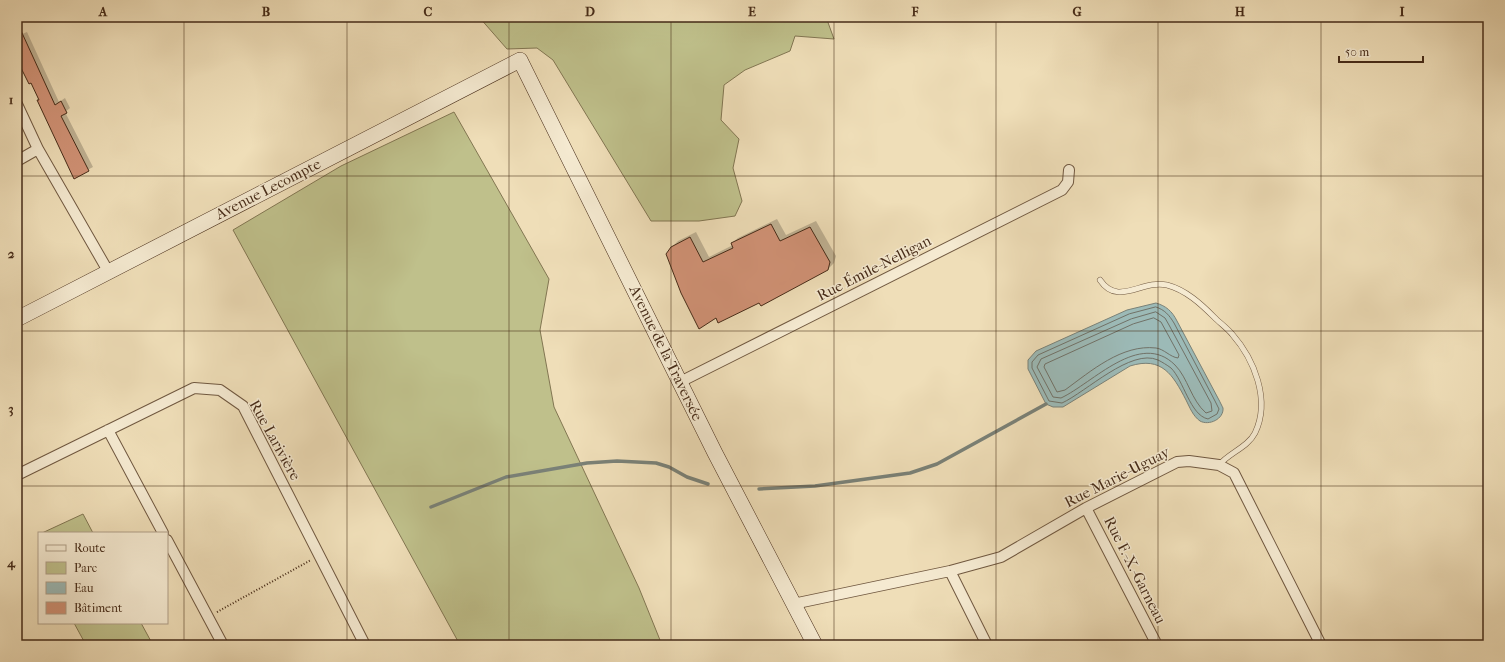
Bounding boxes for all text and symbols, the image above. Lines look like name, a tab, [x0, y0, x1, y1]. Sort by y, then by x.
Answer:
text: A	[98, 4, 108, 19]
text: B	[262, 4, 271, 19]
text: C	[424, 4, 433, 19]
text: D	[585, 4, 595, 19]
text: E	[748, 4, 756, 19]
text: F	[911, 4, 919, 19]
text: G	[1072, 4, 1082, 19]
text: H	[1235, 4, 1246, 19]
text: I	[1399, 4, 1405, 19]
scale bar	[1339, 38, 1423, 64]
text: 50 m	[1345, 45, 1369, 59]
text: 1	[9, 92, 14, 107]
street label: Avenue Lecompte	[211, 154, 324, 224]
street label: Rue Émile-Nelligan	[814, 231, 934, 305]
text: 2	[8, 246, 15, 261]
street label: Avenue de la Traversée	[625, 282, 707, 424]
street label: Rue Larivière	[245, 397, 305, 484]
text: 3	[8, 401, 14, 417]
street label: Rue Marie-Uguay	[1061, 442, 1173, 511]
street label: Rue F.-X.-Garneau	[1100, 513, 1170, 627]
legend	[38, 532, 168, 624]
text: Route	[74, 541, 106, 555]
text: 4	[6, 555, 16, 571]
text: Parc	[74, 561, 97, 575]
text: Eau	[74, 581, 94, 595]
text: Bâtiment	[74, 601, 123, 615]

